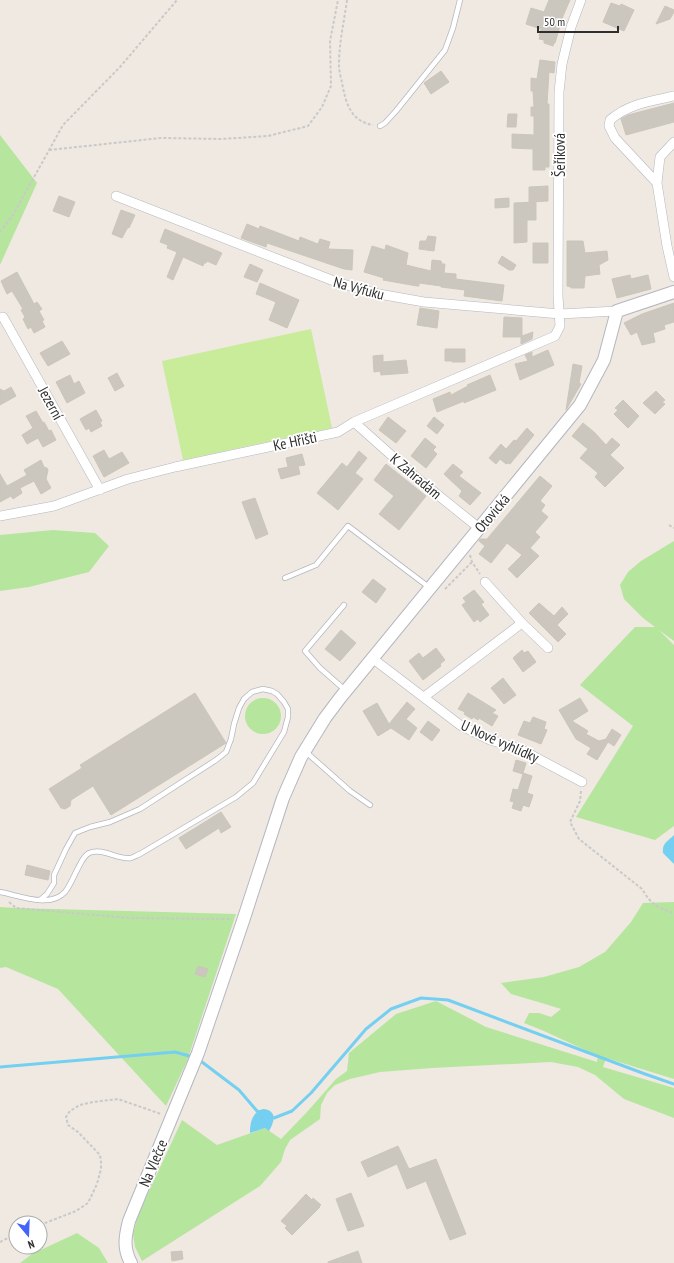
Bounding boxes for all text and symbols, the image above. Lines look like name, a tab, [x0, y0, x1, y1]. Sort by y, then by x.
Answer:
scale bar	[538, 8, 618, 34]
text: 50 m	[544, 14, 565, 29]
street label: Šeříková	[550, 133, 569, 177]
street label: Na Výfuku	[331, 272, 387, 304]
street label: Jezerní	[34, 382, 68, 424]
street label: Ke Hřišti	[271, 427, 319, 455]
street label: K Zahradám	[386, 449, 446, 503]
street label: Otovická	[470, 490, 514, 536]
street label: U Nové vyhlídky	[458, 715, 542, 767]
street label: Na Vlečce	[135, 1136, 171, 1190]
north arrow	[8, 1215, 48, 1255]
text: N	[26, 1237, 36, 1252]

